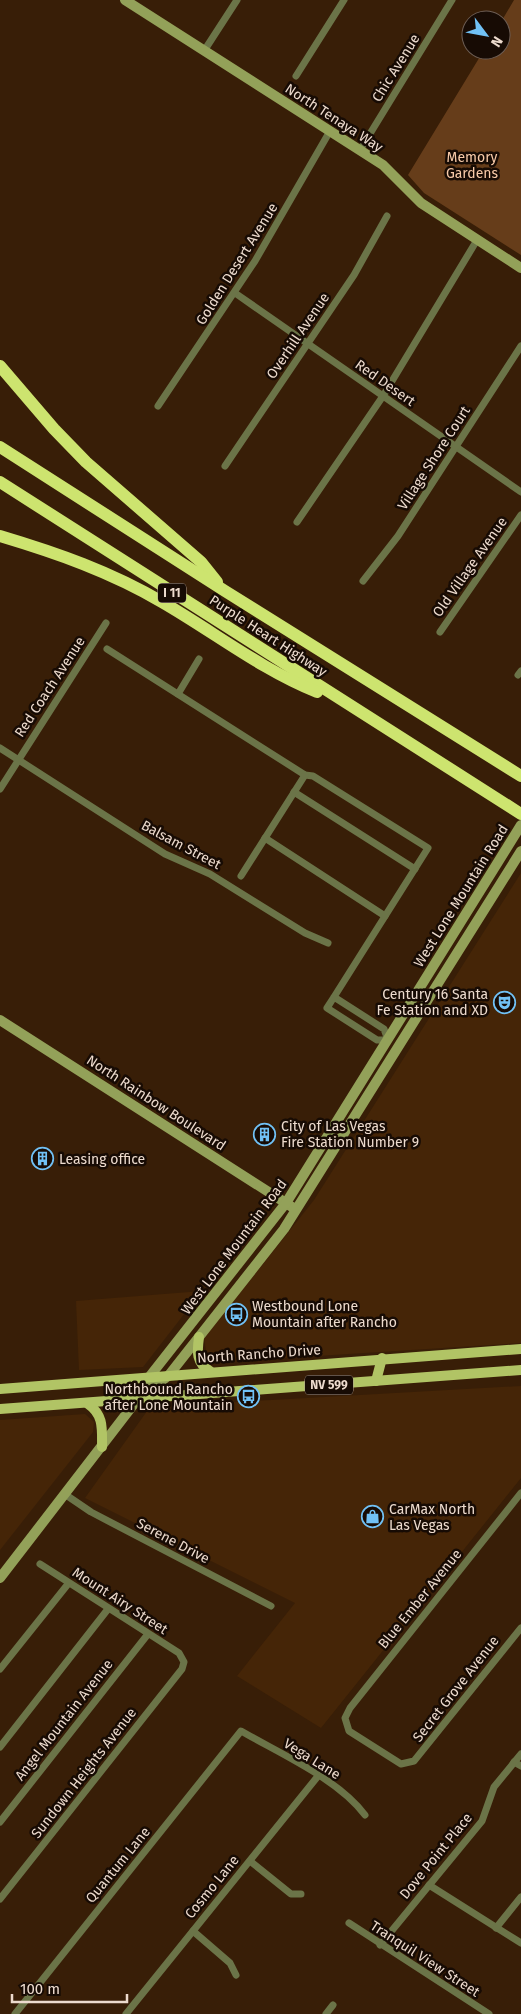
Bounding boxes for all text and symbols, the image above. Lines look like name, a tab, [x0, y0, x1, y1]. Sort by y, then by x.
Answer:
north arrow	[461, 10, 511, 60]
street label: Chic Avenue	[368, 31, 424, 105]
text: N	[487, 33, 506, 50]
street label: North Tenaya Way	[282, 80, 386, 156]
park label: Memory Gardens	[446, 149, 499, 182]
street label: Golden Desert Avenue	[193, 200, 281, 328]
street label: Overhill Avenue	[263, 290, 333, 382]
street label: Red Desert	[352, 356, 419, 410]
street label: Village Shore Court	[394, 402, 474, 513]
street label: Old Village Avenue	[429, 514, 511, 620]
road number: I 11	[158, 584, 186, 602]
street label: Purple Heart Highway	[206, 592, 330, 680]
street label: Red Coach Avenue	[11, 634, 89, 740]
street label: Balsam Street	[138, 817, 225, 874]
street label: West Lone Mountain Road	[410, 822, 512, 970]
place label: Century 16 Santa Fe Station and XD	[377, 986, 488, 1019]
theatre icon: Century 16 Santa Fe Station and XD	[492, 990, 516, 1014]
street label: North Rainbow Boulevard	[83, 1052, 229, 1154]
place label: City of Las Vegas Fire Station Number 9	[281, 1118, 419, 1151]
building icon: City of Las Vegas Fire Station Number 9	[253, 1122, 277, 1146]
building icon: Leasing office	[31, 1147, 55, 1171]
place label: Leasing office	[59, 1151, 145, 1168]
street label: West Lone Mountain Road	[178, 1176, 290, 1318]
place label: Westbound Lone Mountain after Rancho	[252, 1298, 397, 1331]
bus stop icon: Westbound Lone Mountain after Rancho	[224, 1302, 248, 1326]
street label: North Rancho Drive	[197, 1341, 321, 1367]
road number: NV 599	[305, 1376, 353, 1394]
place label: Northbound Rancho after Lone Mountain	[104, 1381, 233, 1414]
bus stop icon: Northbound Rancho after Lone Mountain	[237, 1385, 261, 1409]
place label: CarMax North Las Vegas	[389, 1501, 475, 1534]
shop icon: CarMax North Las Vegas	[361, 1505, 385, 1529]
street label: Serene Drive	[134, 1515, 212, 1567]
street label: Blue Ember Avenue	[375, 1546, 465, 1652]
street label: Mount Airy Street	[69, 1564, 172, 1639]
street label: Secret Grove Avenue	[409, 1633, 503, 1745]
street label: Angel Mountain Avenue	[11, 1656, 117, 1784]
street label: Sundown Heights Avenue	[28, 1704, 140, 1842]
street label: Vega Lane	[280, 1735, 344, 1783]
street label: Dove Point Place	[396, 1810, 476, 1902]
street label: Quantum Lane	[82, 1824, 154, 1906]
street label: Cosmo Lane	[181, 1852, 243, 1922]
street label: Tranquil View Street	[367, 1917, 484, 2001]
scale bar	[12, 1972, 128, 2004]
text: 100 m	[20, 1980, 60, 1998]

